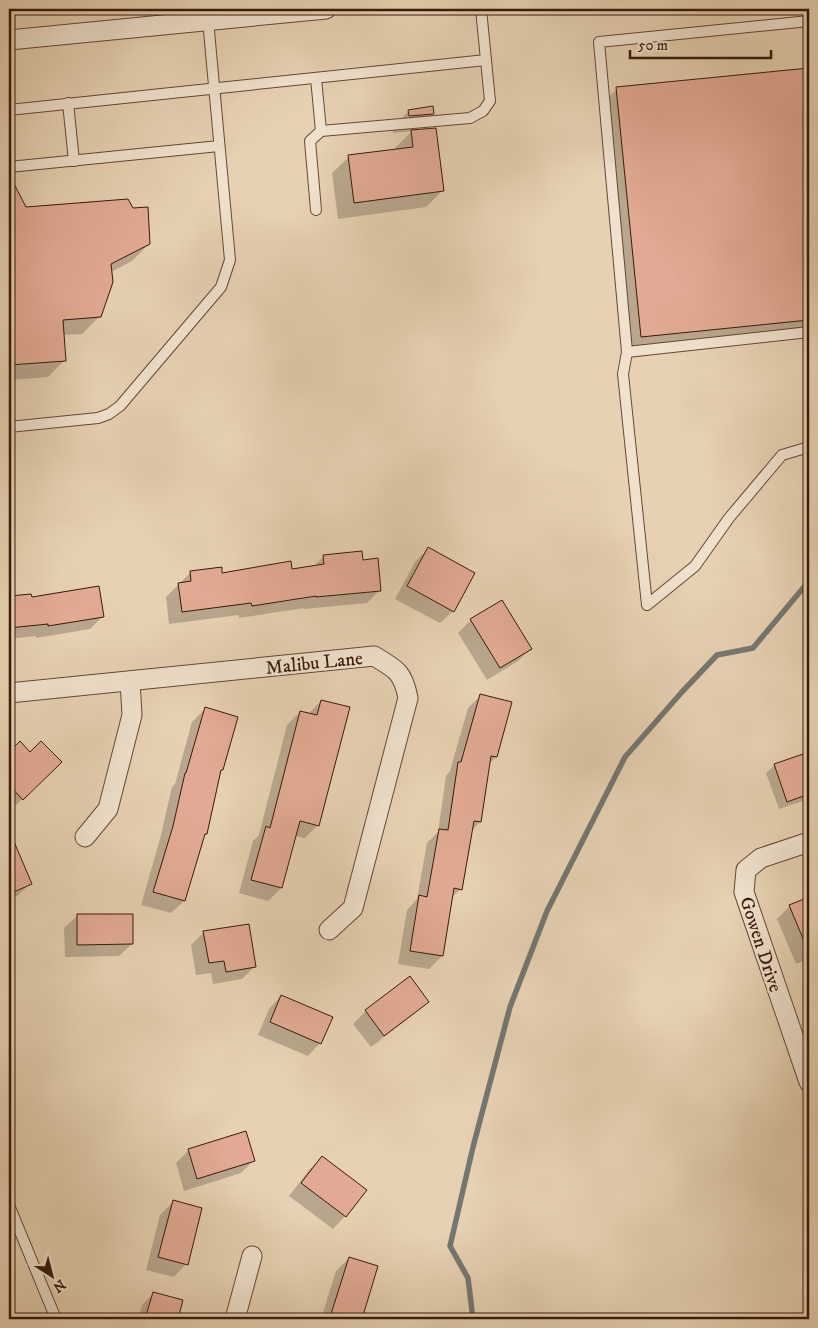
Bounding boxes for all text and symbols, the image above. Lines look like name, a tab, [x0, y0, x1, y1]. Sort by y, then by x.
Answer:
scale bar	[630, 28, 772, 60]
text: 50 m	[638, 36, 668, 55]
street label: Malibu Lane	[264, 647, 364, 680]
street label: Gowen Drive	[734, 894, 787, 995]
north arrow	[28, 1250, 78, 1300]
text: N	[49, 1275, 69, 1297]

